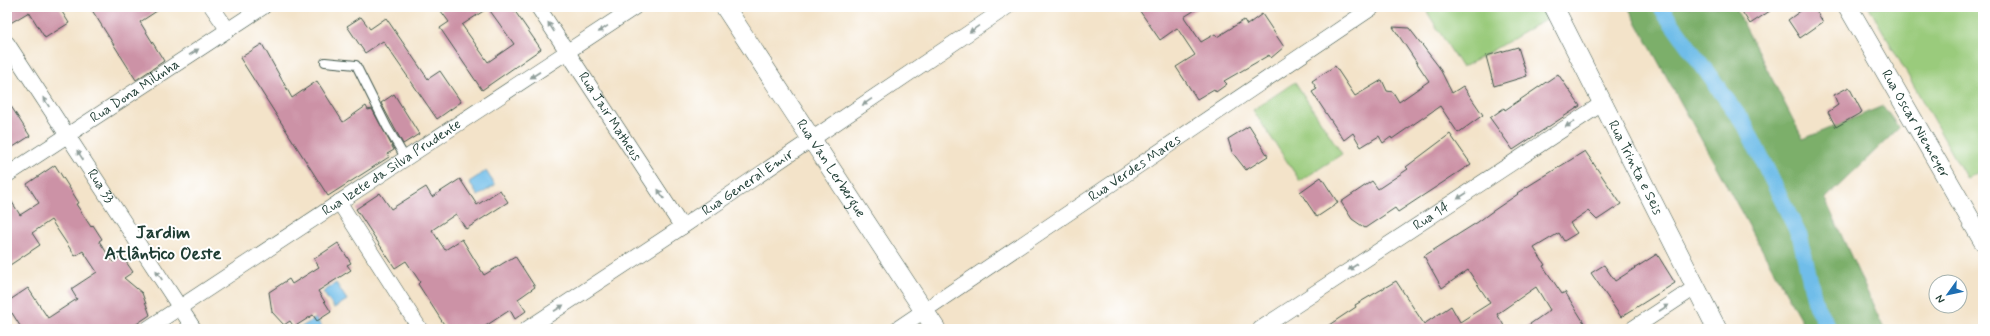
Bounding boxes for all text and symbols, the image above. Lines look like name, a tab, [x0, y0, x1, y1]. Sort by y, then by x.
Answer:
one-way arrow	[547, 22, 555, 32]
one-way arrow	[598, 25, 608, 33]
one-way arrow	[969, 25, 980, 33]
one-way arrow	[188, 48, 199, 56]
street label: Rua Dona Milinha	[87, 55, 183, 127]
street label: Rua Oscar Niemeyer	[1877, 67, 1954, 181]
street label: Rua Jair Matheus	[574, 69, 645, 165]
one-way arrow	[529, 71, 540, 78]
one-way arrow	[42, 97, 50, 107]
one-way arrow	[861, 98, 872, 106]
street label: Rua Izete da Silva Prudente	[319, 115, 465, 220]
street label: Rua Van Lerbergue	[792, 116, 870, 221]
street label: Rua Trinta e Seis	[1604, 117, 1667, 218]
one-way arrow	[1565, 120, 1575, 128]
street label: Rua Verdes Mares	[1085, 130, 1184, 206]
street label: Rua General Emir	[698, 145, 798, 220]
one-way arrow	[76, 149, 84, 160]
street label: Rua 33	[83, 166, 118, 207]
one-way arrow	[657, 188, 664, 200]
one-way arrow	[1456, 192, 1467, 200]
street label: Rua 14	[1410, 197, 1453, 235]
district label: Jardim Atlântico Oeste	[105, 221, 222, 266]
one-way arrow	[1347, 264, 1359, 271]
one-way arrow	[155, 269, 162, 281]
north arrow	[1928, 274, 1968, 314]
text: N	[1933, 292, 1948, 306]
one-way arrow	[554, 304, 565, 311]
one-way arrow	[1658, 304, 1669, 312]

